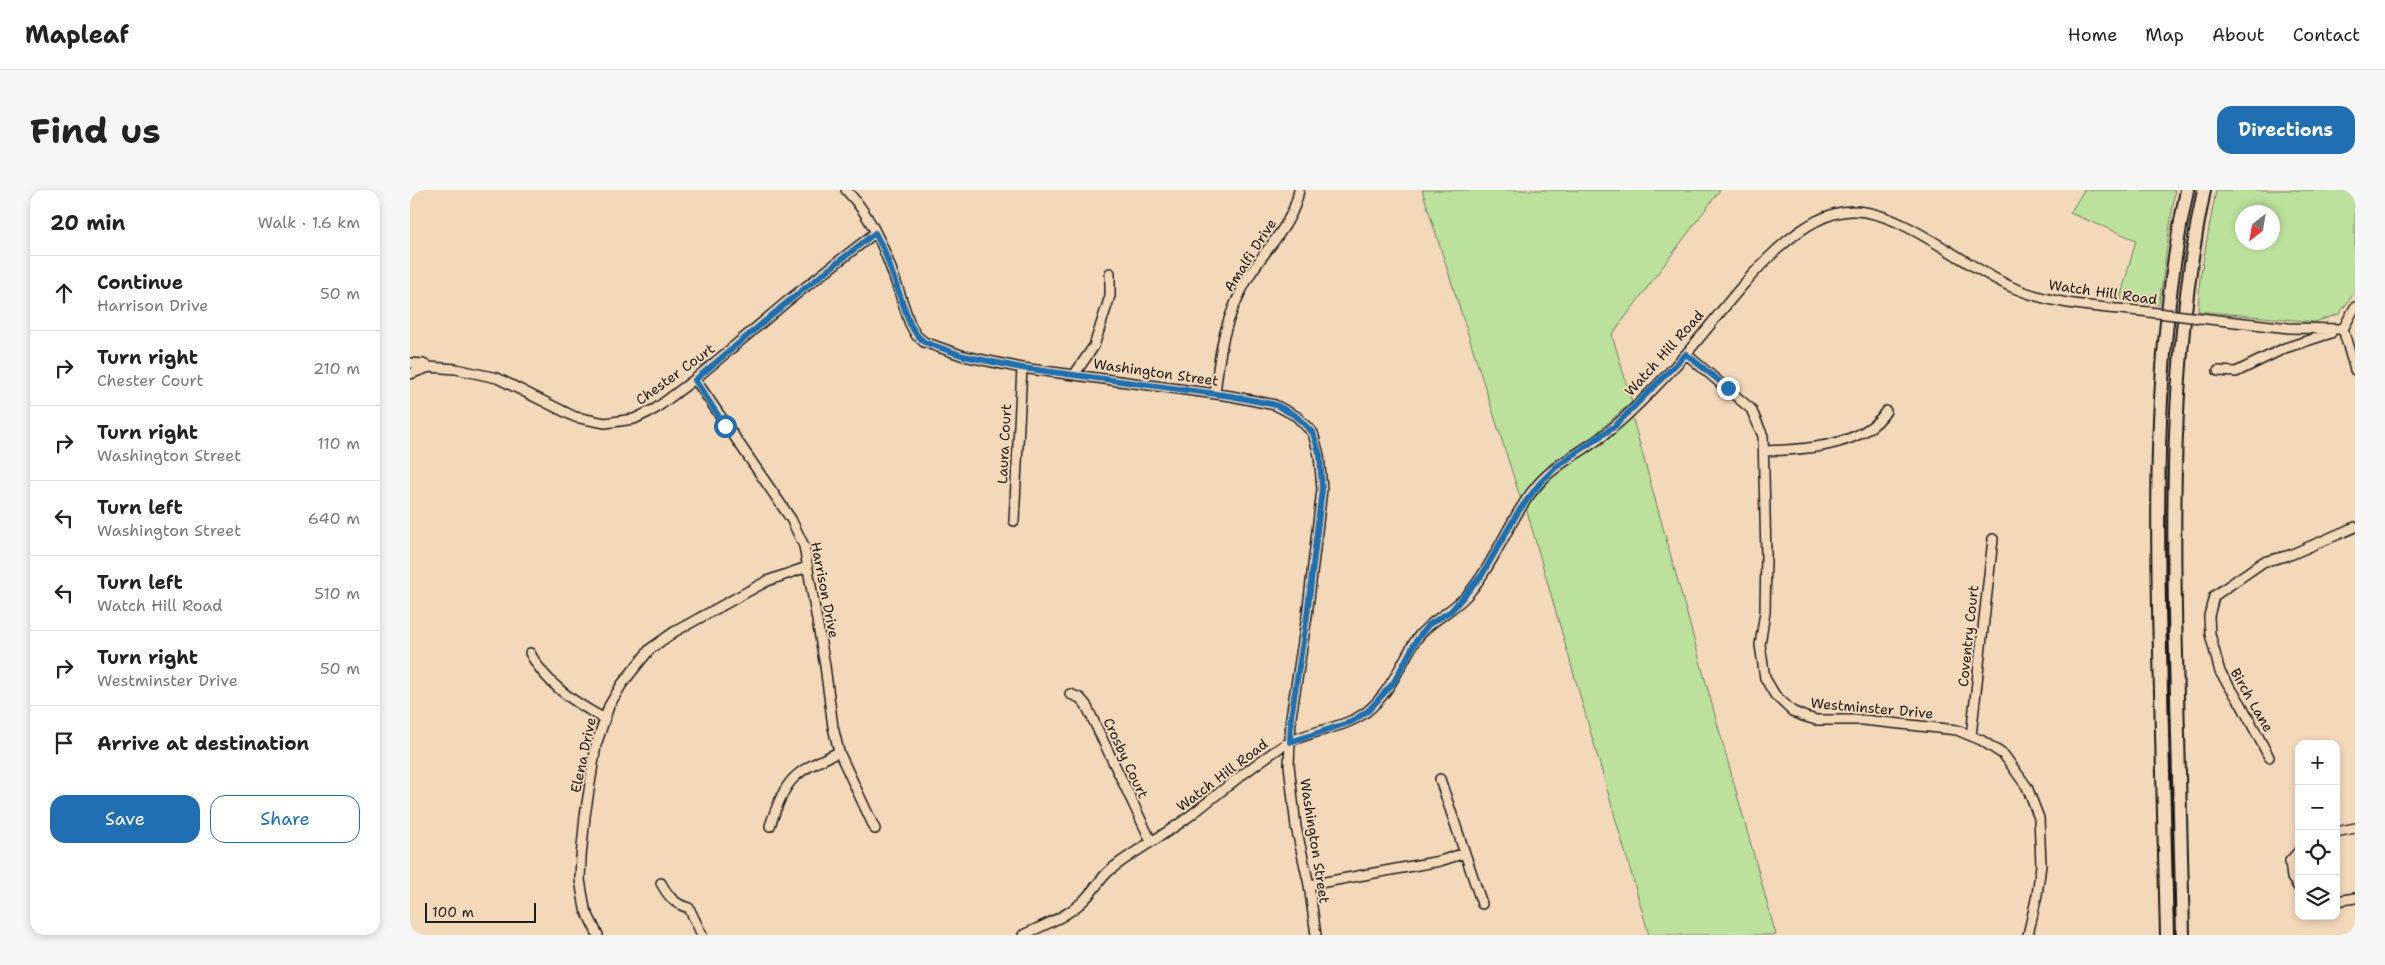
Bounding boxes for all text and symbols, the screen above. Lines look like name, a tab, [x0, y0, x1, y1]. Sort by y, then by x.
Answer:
text: Mapleaf	[25, 19, 129, 51]
text: Home	[2068, 23, 2117, 47]
text: Map	[2145, 23, 2184, 47]
text: About	[2212, 23, 2265, 47]
text: Contact	[2293, 23, 2360, 47]
button: Directions	[2217, 106, 2355, 154]
text: Find us	[30, 107, 161, 154]
north arrow	[2235, 205, 2280, 250]
text: 20 min	[50, 209, 125, 237]
text: Walk · 1.6 km	[258, 212, 360, 233]
street label: Amalfi Drive	[1220, 215, 1280, 295]
text: Continue	[97, 270, 183, 295]
street label: Watch Hill Road	[2047, 275, 2159, 309]
icon: ahead	[50, 279, 78, 307]
text: 50 m	[320, 283, 360, 304]
text: Harrison Drive	[97, 295, 208, 316]
street label: Watch Hill Road	[1621, 306, 1707, 400]
street label: Chester Court	[632, 339, 718, 409]
text: Turn right	[97, 345, 198, 370]
icon: right	[50, 354, 78, 382]
street label: Washington Street	[1092, 354, 1220, 390]
text: 210 m	[313, 358, 360, 379]
text: Chester Court	[97, 370, 203, 391]
route end	[1717, 377, 1740, 400]
street label: Laura Court	[993, 403, 1015, 485]
route start	[714, 415, 737, 438]
text: Turn right	[97, 420, 198, 445]
icon: right	[50, 429, 78, 457]
text: 110 m	[317, 433, 360, 454]
text: Washington Street	[97, 445, 241, 466]
text: Turn left	[97, 495, 183, 520]
icon: left	[50, 504, 78, 532]
text: 640 m	[308, 508, 360, 529]
text: Washington Street	[97, 520, 241, 541]
street label: Harrison Drive	[807, 540, 843, 640]
text: Turn left	[97, 570, 183, 595]
icon: left	[50, 579, 78, 607]
text: 510 m	[314, 583, 360, 604]
street label: Coventry Court	[1954, 584, 1982, 688]
text: Watch Hill Road	[97, 595, 222, 616]
text: Turn right	[97, 645, 198, 670]
icon: right	[50, 654, 78, 682]
text: 50 m	[320, 658, 360, 679]
street label: Birch Lane	[2226, 665, 2278, 735]
text: Westminster Drive	[97, 670, 238, 691]
street label: Westminster Drive	[1810, 694, 1934, 722]
street label: Crosby Court	[1099, 715, 1153, 801]
street label: Elena Drive	[566, 716, 600, 794]
icon: arrive	[50, 729, 78, 757]
text: Arrive at destination	[97, 731, 309, 756]
street label: Watch Hill Road	[1173, 735, 1271, 815]
map controls	[2295, 740, 2340, 920]
button: +	[2295, 740, 2340, 785]
street label: Washington Street	[1296, 777, 1334, 905]
button: −	[2295, 785, 2340, 830]
button: Save	[50, 795, 200, 843]
button: Share	[210, 795, 360, 843]
button: locate	[2295, 830, 2340, 875]
button: layers	[2295, 875, 2340, 920]
scale bar	[425, 900, 536, 923]
text: 100 m	[432, 903, 474, 921]

